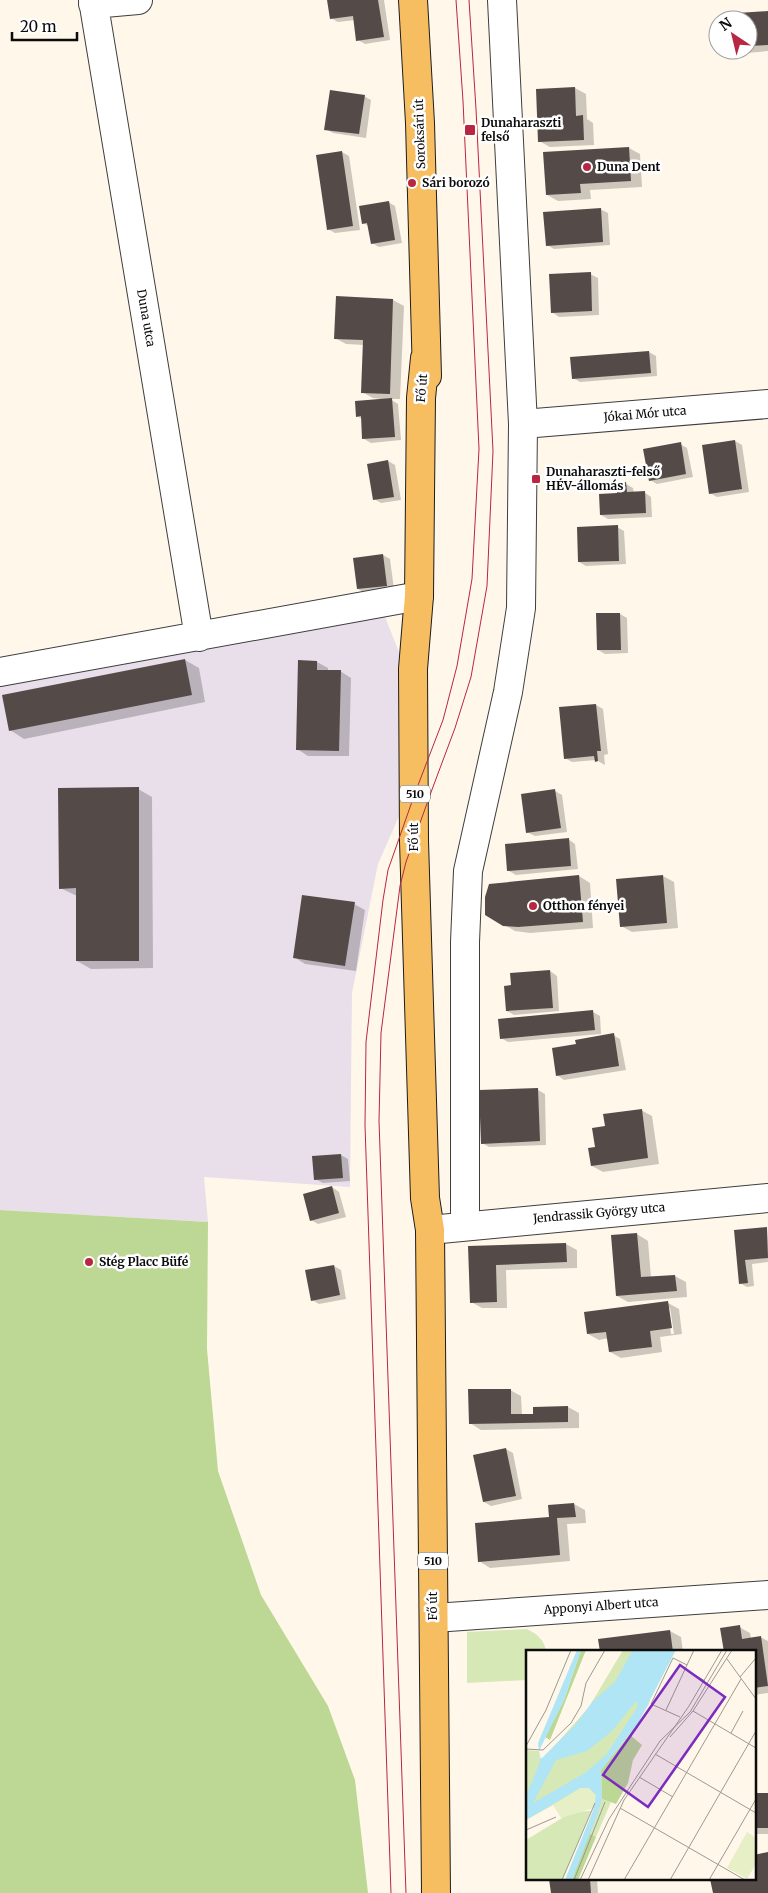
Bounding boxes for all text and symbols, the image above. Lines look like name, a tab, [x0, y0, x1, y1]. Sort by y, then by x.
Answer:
scale bar	[12, 10, 78, 42]
north arrow	[708, 10, 758, 60]
text: N	[716, 14, 735, 35]
text: 20 m	[20, 17, 57, 36]
street label: Soroksári út	[411, 98, 428, 170]
place label: Dunaharaszti felső	[481, 115, 561, 144]
marker: Dunaharaszti felső	[463, 123, 477, 137]
place label: Duna Dent	[597, 159, 660, 174]
marker: Duna Dent	[581, 161, 593, 173]
place label: Sári borozó	[422, 175, 490, 190]
marker: Sári borozó	[406, 177, 418, 189]
street label: Duna utca	[134, 288, 159, 348]
street label: Fő út	[413, 373, 430, 403]
street label: Jókai Mór utca	[602, 402, 688, 425]
place label: Dunaharaszti-felső HÉV-állomás	[546, 464, 660, 493]
marker: Dunaharaszti-felső HÉV-állomás	[530, 473, 542, 485]
road number: 510	[400, 786, 430, 802]
street label: Fő út	[406, 822, 421, 851]
place label: Otthon fényei	[543, 898, 624, 913]
marker: Otthon fényei	[527, 900, 539, 912]
street label: Jendrassik György utca	[531, 1199, 666, 1226]
place label: Stég Placc Büfé	[99, 1254, 189, 1269]
marker: Stég Placc Büfé	[83, 1256, 95, 1268]
road number: 510	[418, 1552, 448, 1570]
street label: Fő út	[425, 1591, 440, 1620]
street label: Apponyi Albert utca	[542, 1594, 659, 1617]
inset map	[526, 1650, 756, 1880]

